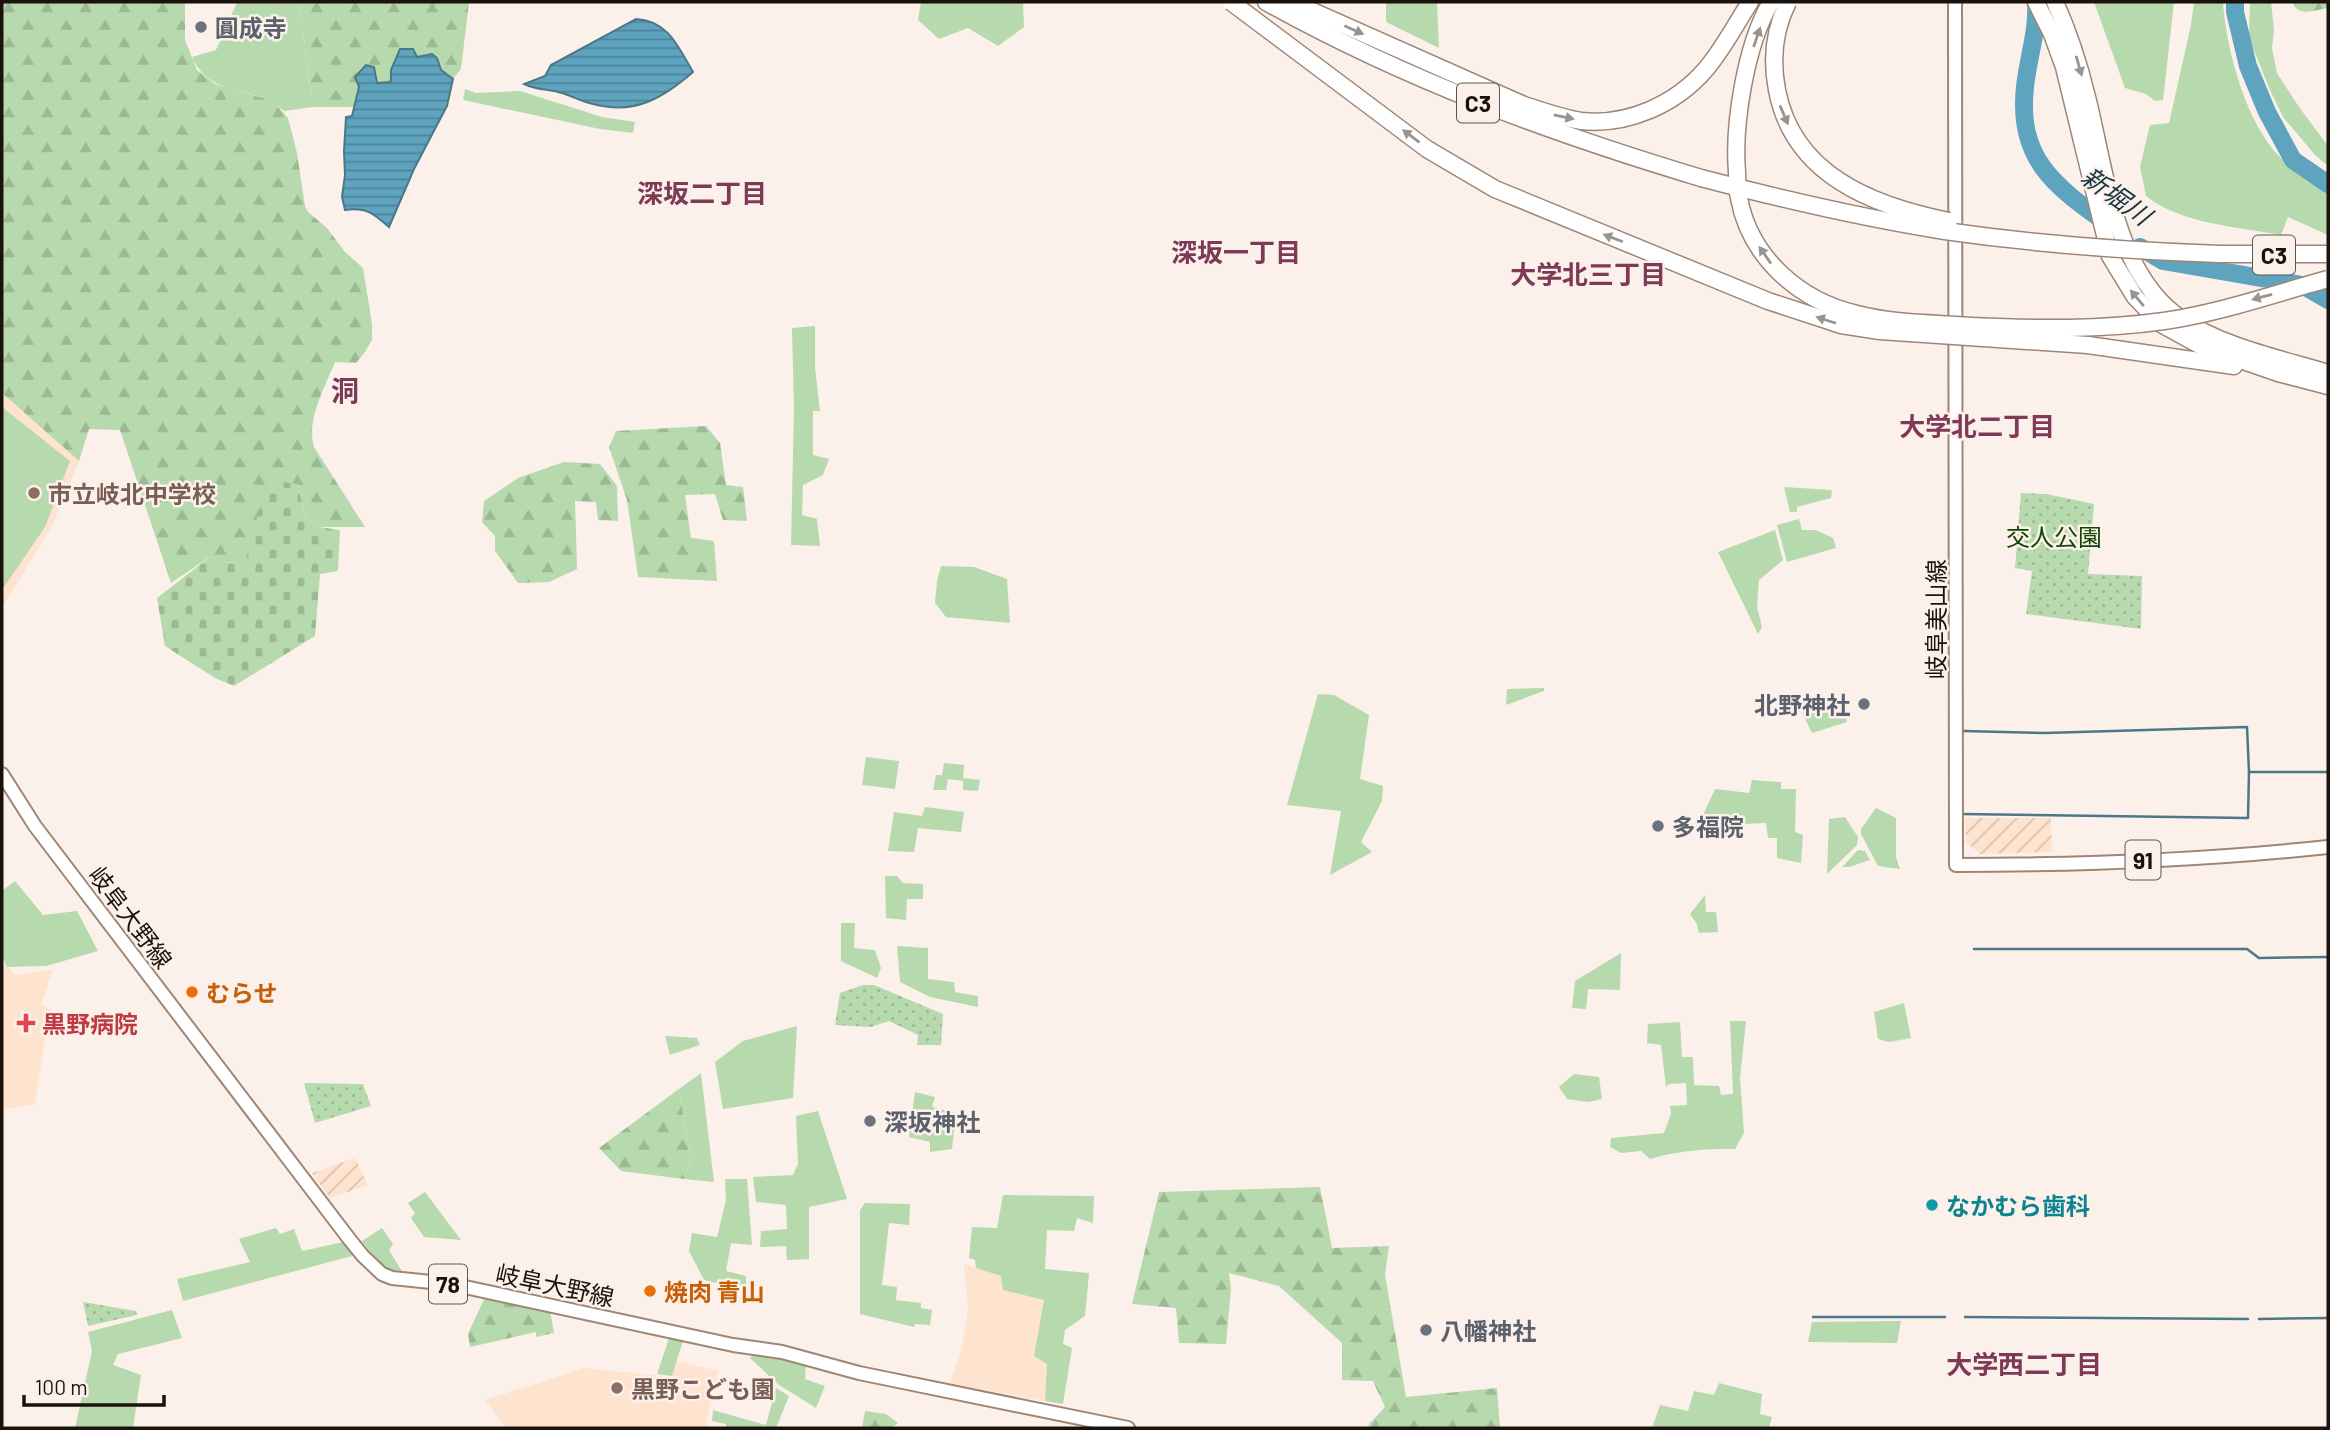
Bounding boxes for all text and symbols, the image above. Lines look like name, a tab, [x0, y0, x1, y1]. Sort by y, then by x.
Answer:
place label: 圓成寺	[215, 13, 287, 42]
marker: 圓成寺	[193, 19, 209, 35]
one-way arrow	[1343, 25, 1364, 36]
one-way arrow	[1752, 26, 1763, 47]
one-way arrow	[2074, 55, 2085, 77]
road number: C3	[1457, 83, 1499, 122]
one-way arrow	[1778, 105, 1790, 125]
one-way arrow	[1553, 111, 1575, 122]
one-way arrow	[1402, 130, 1420, 144]
water label: 新堀川	[2076, 160, 2160, 232]
district label: 深坂二丁目	[637, 177, 767, 208]
one-way arrow	[1603, 232, 1624, 243]
district label: 深坂一丁目	[1171, 236, 1301, 267]
road number: C3	[2253, 236, 2295, 274]
one-way arrow	[1758, 246, 1772, 264]
district label: 大学北三丁目	[1510, 258, 1666, 289]
one-way arrow	[2129, 289, 2144, 307]
one-way arrow	[2252, 293, 2273, 303]
one-way arrow	[1815, 314, 1836, 325]
district label: 洞	[331, 373, 359, 407]
district label: 大学北二丁目	[1899, 410, 2055, 441]
place label: 市立岐北中学校	[48, 479, 216, 508]
marker: 市立岐北中学校	[26, 485, 42, 501]
park label: 交人公園	[2006, 522, 2102, 551]
street label: 岐阜美山線	[1921, 559, 1950, 679]
place label: 北野神社	[1754, 690, 1850, 719]
marker: 北野神社	[1856, 696, 1872, 712]
place label: 多福院	[1672, 812, 1744, 841]
marker: 多福院	[1650, 818, 1666, 834]
road number: 91	[2126, 840, 2160, 880]
street label: 岐阜大野線	[83, 860, 179, 974]
place label: むらせ	[206, 978, 278, 1007]
marker: むらせ	[184, 984, 200, 1000]
place label: 黒野病院	[42, 1009, 138, 1038]
marker: 黒野病院	[16, 1013, 36, 1033]
place label: 深坂神社	[884, 1107, 980, 1136]
marker: 深坂神社	[862, 1113, 878, 1129]
place label: なかむら歯科	[1946, 1191, 2090, 1220]
marker: なかむら歯科	[1924, 1197, 1940, 1213]
street label: 岐阜大野線	[493, 1258, 617, 1312]
road number: 78	[429, 1264, 467, 1303]
place label: 焼肉 青山	[664, 1277, 765, 1306]
marker: 焼肉 青山	[642, 1283, 658, 1299]
place label: 八幡神社	[1440, 1316, 1536, 1345]
marker: 八幡神社	[1418, 1322, 1434, 1338]
district label: 大学西二丁目	[1946, 1348, 2102, 1379]
scale bar	[24, 1364, 164, 1408]
text: 100 m	[35, 1374, 88, 1399]
place label: 黒野こども園	[631, 1374, 775, 1403]
marker: 黒野こども園	[609, 1380, 625, 1396]

